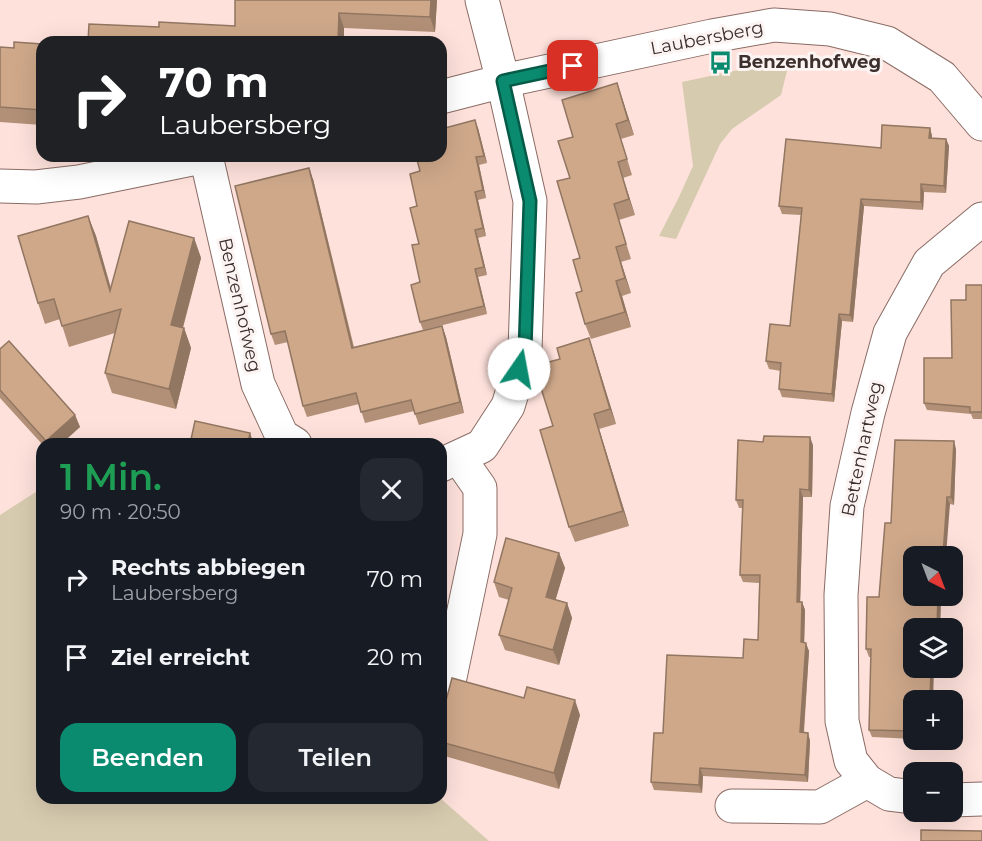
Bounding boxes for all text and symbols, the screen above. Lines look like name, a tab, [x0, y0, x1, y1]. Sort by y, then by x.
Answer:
street label: Laubersberg	[649, 16, 765, 60]
pin	[547, 40, 598, 91]
icon: arrive	[556, 49, 589, 82]
bus stop icon: Benzenhofweg	[707, 49, 733, 75]
place label: Benzenhofweg	[738, 51, 881, 73]
text: 70 m	[159, 56, 269, 108]
icon: right	[60, 60, 138, 138]
text: Laubersberg	[159, 108, 331, 141]
street label: Benzenhofweg	[214, 236, 266, 374]
position arrow	[487, 337, 551, 401]
street label: Bettenhartweg	[837, 379, 887, 519]
text: 1 Min.	[60, 455, 162, 499]
button: close	[360, 458, 423, 521]
text: 90 m · 20:50	[60, 500, 181, 524]
north arrow	[903, 546, 963, 606]
map controls	[903, 546, 963, 822]
text: Rechts abbiegen	[111, 554, 306, 581]
icon: right	[60, 563, 93, 596]
text: 70 m	[367, 566, 423, 593]
text: Laubersberg	[111, 581, 239, 605]
button: layers	[903, 618, 963, 678]
icon: arrive	[60, 641, 93, 674]
text: Ziel erreicht	[111, 644, 250, 671]
text: 20 m	[367, 644, 423, 671]
button: +	[903, 690, 963, 750]
button: Beenden	[60, 723, 236, 792]
button: Teilen	[248, 723, 423, 792]
button: −	[903, 762, 963, 822]

